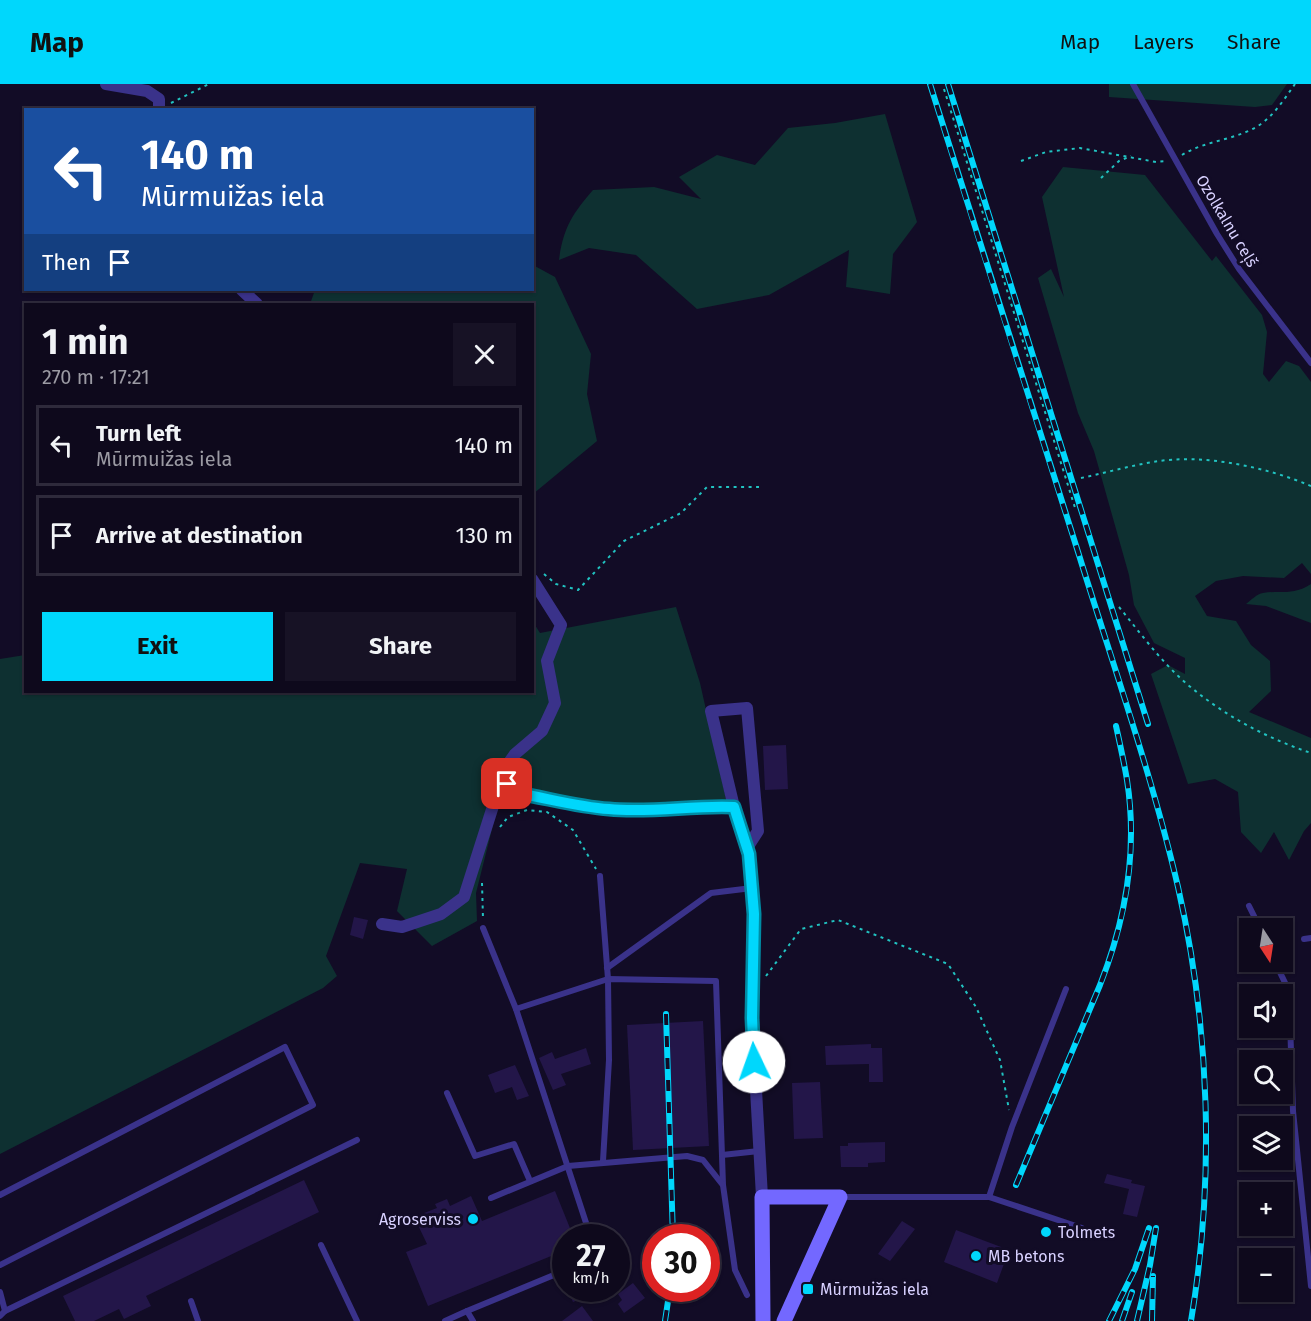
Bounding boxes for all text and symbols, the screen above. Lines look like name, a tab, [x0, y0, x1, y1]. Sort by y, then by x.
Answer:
text: Map	[30, 26, 84, 59]
text: Map	[1060, 29, 1100, 55]
text: Layers	[1133, 29, 1194, 55]
text: Share	[1227, 29, 1281, 55]
text: 140 m	[141, 130, 254, 180]
icon: left	[42, 132, 120, 210]
street label: Ozolkalnu ceļš	[1191, 171, 1262, 271]
text: Mūrmuižas iela	[141, 181, 325, 213]
icon: arrive	[103, 246, 136, 279]
text: Then	[42, 249, 91, 276]
text: 1 min	[42, 320, 129, 364]
button: close	[453, 323, 516, 386]
text: 270 m · 17:21	[42, 365, 150, 389]
text: Turn left	[96, 420, 181, 447]
icon: left	[45, 429, 78, 462]
text: 140 m	[455, 432, 513, 459]
text: Mūrmuižas iela	[96, 447, 232, 471]
icon: arrive	[45, 519, 78, 552]
text: Arrive at destination	[96, 522, 303, 549]
text: 130 m	[456, 522, 513, 549]
button: Exit	[42, 612, 273, 681]
button: Share	[285, 612, 516, 681]
pin	[481, 758, 532, 809]
icon: arrive	[490, 767, 523, 800]
north arrow	[1239, 918, 1293, 972]
map controls	[1239, 918, 1293, 1302]
button: sound	[1239, 984, 1293, 1038]
position arrow	[722, 1030, 786, 1094]
button: search	[1239, 1050, 1293, 1104]
button: layers	[1239, 1116, 1293, 1170]
button: +	[1239, 1182, 1293, 1236]
place label: Agroserviss	[379, 1210, 461, 1229]
marker: Agroserviss	[466, 1212, 480, 1226]
place label: Tolmets	[1058, 1223, 1115, 1242]
speed limit sign: 30	[642, 1224, 720, 1302]
marker: Tolmets	[1039, 1225, 1053, 1239]
text: 27	[576, 1238, 606, 1274]
place label: MB betons	[988, 1247, 1064, 1266]
button: −	[1239, 1248, 1293, 1302]
marker: MB betons	[969, 1249, 983, 1263]
text: km/h	[572, 1269, 610, 1287]
place label: Mūrmuižas iela	[820, 1280, 929, 1299]
marker: Mūrmuižas iela	[801, 1282, 815, 1296]

